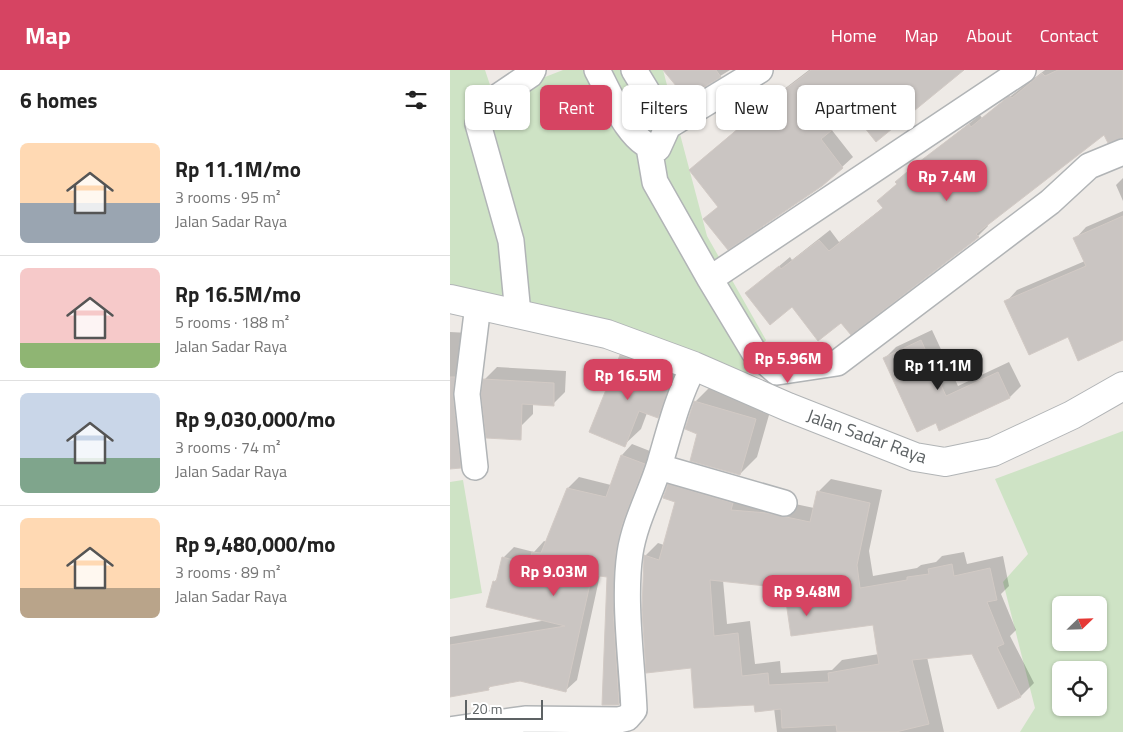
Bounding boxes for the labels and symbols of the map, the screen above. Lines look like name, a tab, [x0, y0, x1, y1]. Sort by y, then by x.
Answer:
pin: Rp 7.4M	[901, 160, 993, 202]
pin: Rp 5.96M	[736, 342, 840, 384]
pin: Rp 11.1M	[886, 348, 990, 391]
pin: Rp 16.5M	[576, 358, 680, 401]
street label: Jalan Sadar Raya	[803, 402, 931, 470]
pin: Rp 9.03M	[502, 554, 606, 597]
pin: Rp 9.48M	[755, 574, 859, 617]
north arrow	[1052, 596, 1108, 651]
scale bar	[465, 697, 542, 720]

